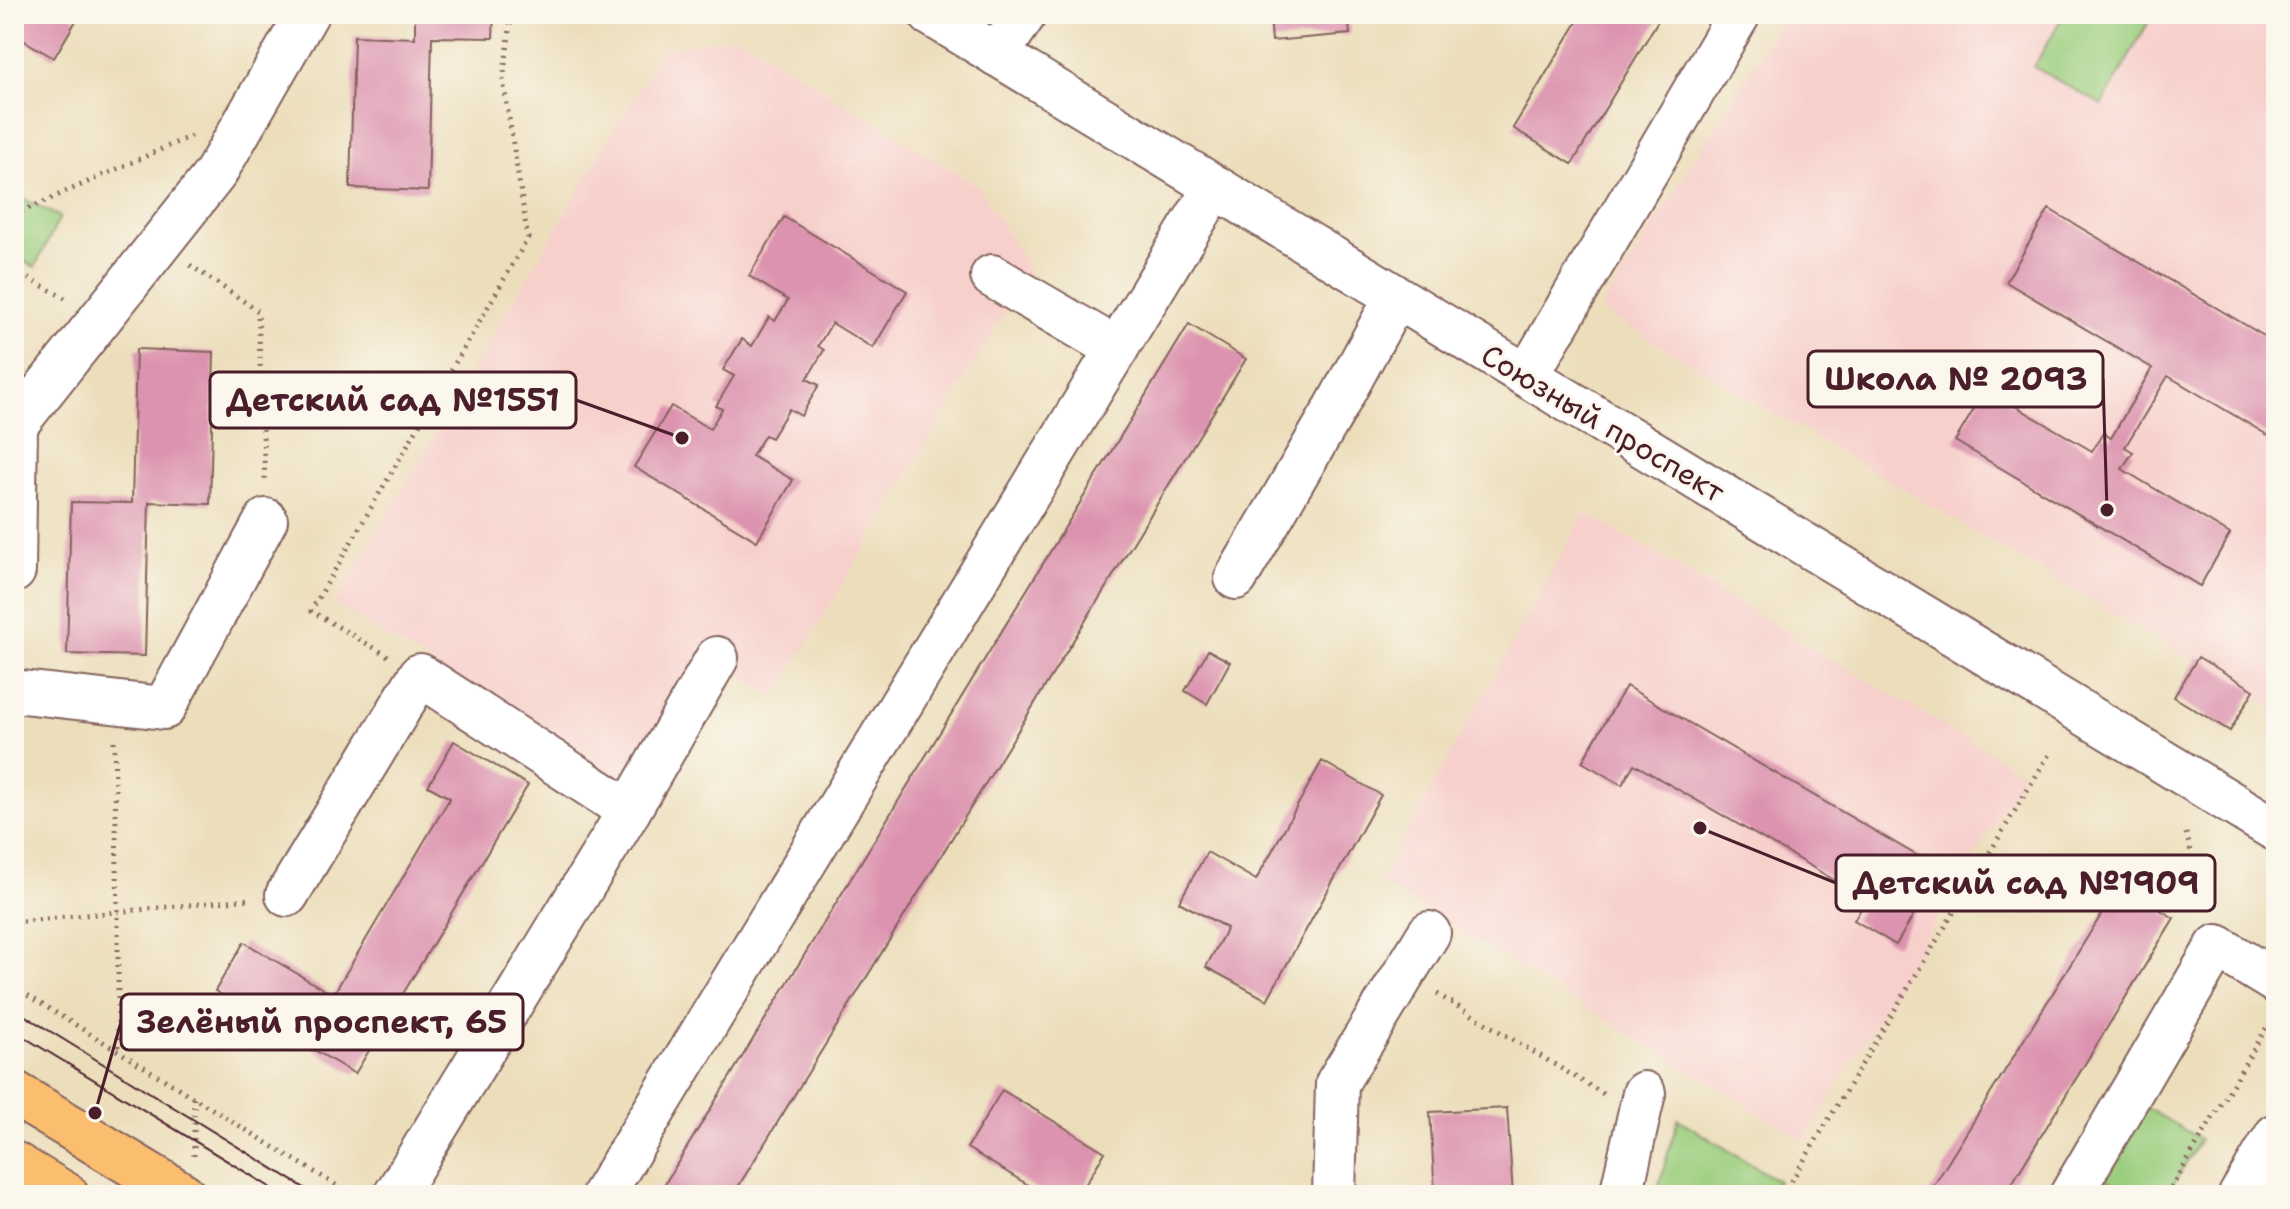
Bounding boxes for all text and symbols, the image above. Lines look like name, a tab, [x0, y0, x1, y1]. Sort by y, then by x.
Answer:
street label: Союзный проспект	[1474, 334, 1733, 512]
callout: Школа № 2093	[1808, 351, 2103, 407]
text: Школа № 2093	[1824, 357, 2088, 400]
callout: Детский сад №1551	[210, 372, 576, 428]
text: Детский сад №1551	[226, 378, 560, 421]
callout: Детский сад №1909	[1836, 855, 2215, 911]
text: Детский сад №1909	[1852, 861, 2200, 904]
callout: Зелёный проспект, 65	[121, 994, 523, 1050]
text: Зелёный проспект, 65	[137, 1000, 507, 1043]

